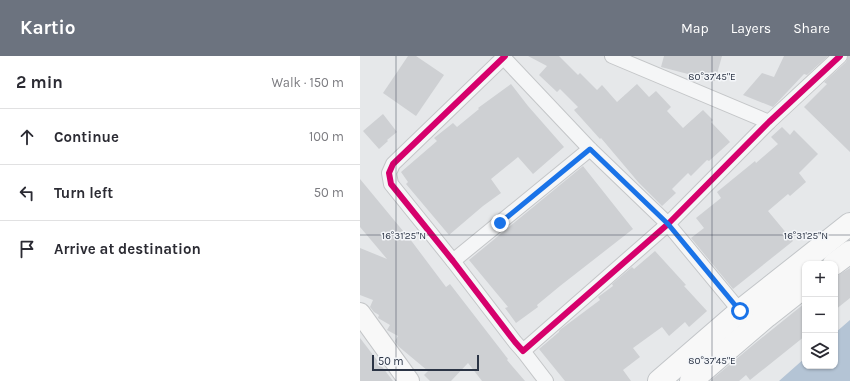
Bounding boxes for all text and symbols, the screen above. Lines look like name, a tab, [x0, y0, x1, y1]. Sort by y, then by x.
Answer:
text: Kartio	[20, 17, 75, 39]
text: Map	[681, 20, 709, 37]
text: Layers	[731, 20, 771, 37]
text: Share	[793, 20, 830, 37]
text: 80°37'45"E	[688, 71, 736, 83]
text: 2 min	[16, 72, 63, 92]
text: Walk · 150 m	[272, 75, 344, 90]
icon: ahead	[16, 126, 38, 148]
text: Continue	[54, 128, 119, 146]
text: 100 m	[309, 129, 344, 144]
icon: left	[16, 182, 38, 204]
text: Turn left	[54, 184, 113, 202]
text: 50 m	[314, 185, 344, 200]
route end	[491, 214, 509, 232]
text: 16°31'25"N	[382, 230, 426, 242]
text: 16°31'25"N	[784, 230, 828, 242]
icon: arrive	[16, 238, 38, 260]
text: Arrive at destination	[54, 240, 201, 258]
map controls	[802, 261, 838, 369]
button: +	[802, 261, 838, 297]
button: −	[802, 297, 838, 333]
route start	[731, 302, 749, 320]
button: layers	[802, 333, 838, 369]
scale bar	[372, 353, 479, 372]
text: 50 m	[378, 355, 404, 368]
text: 80°37'45"E	[688, 355, 736, 367]

